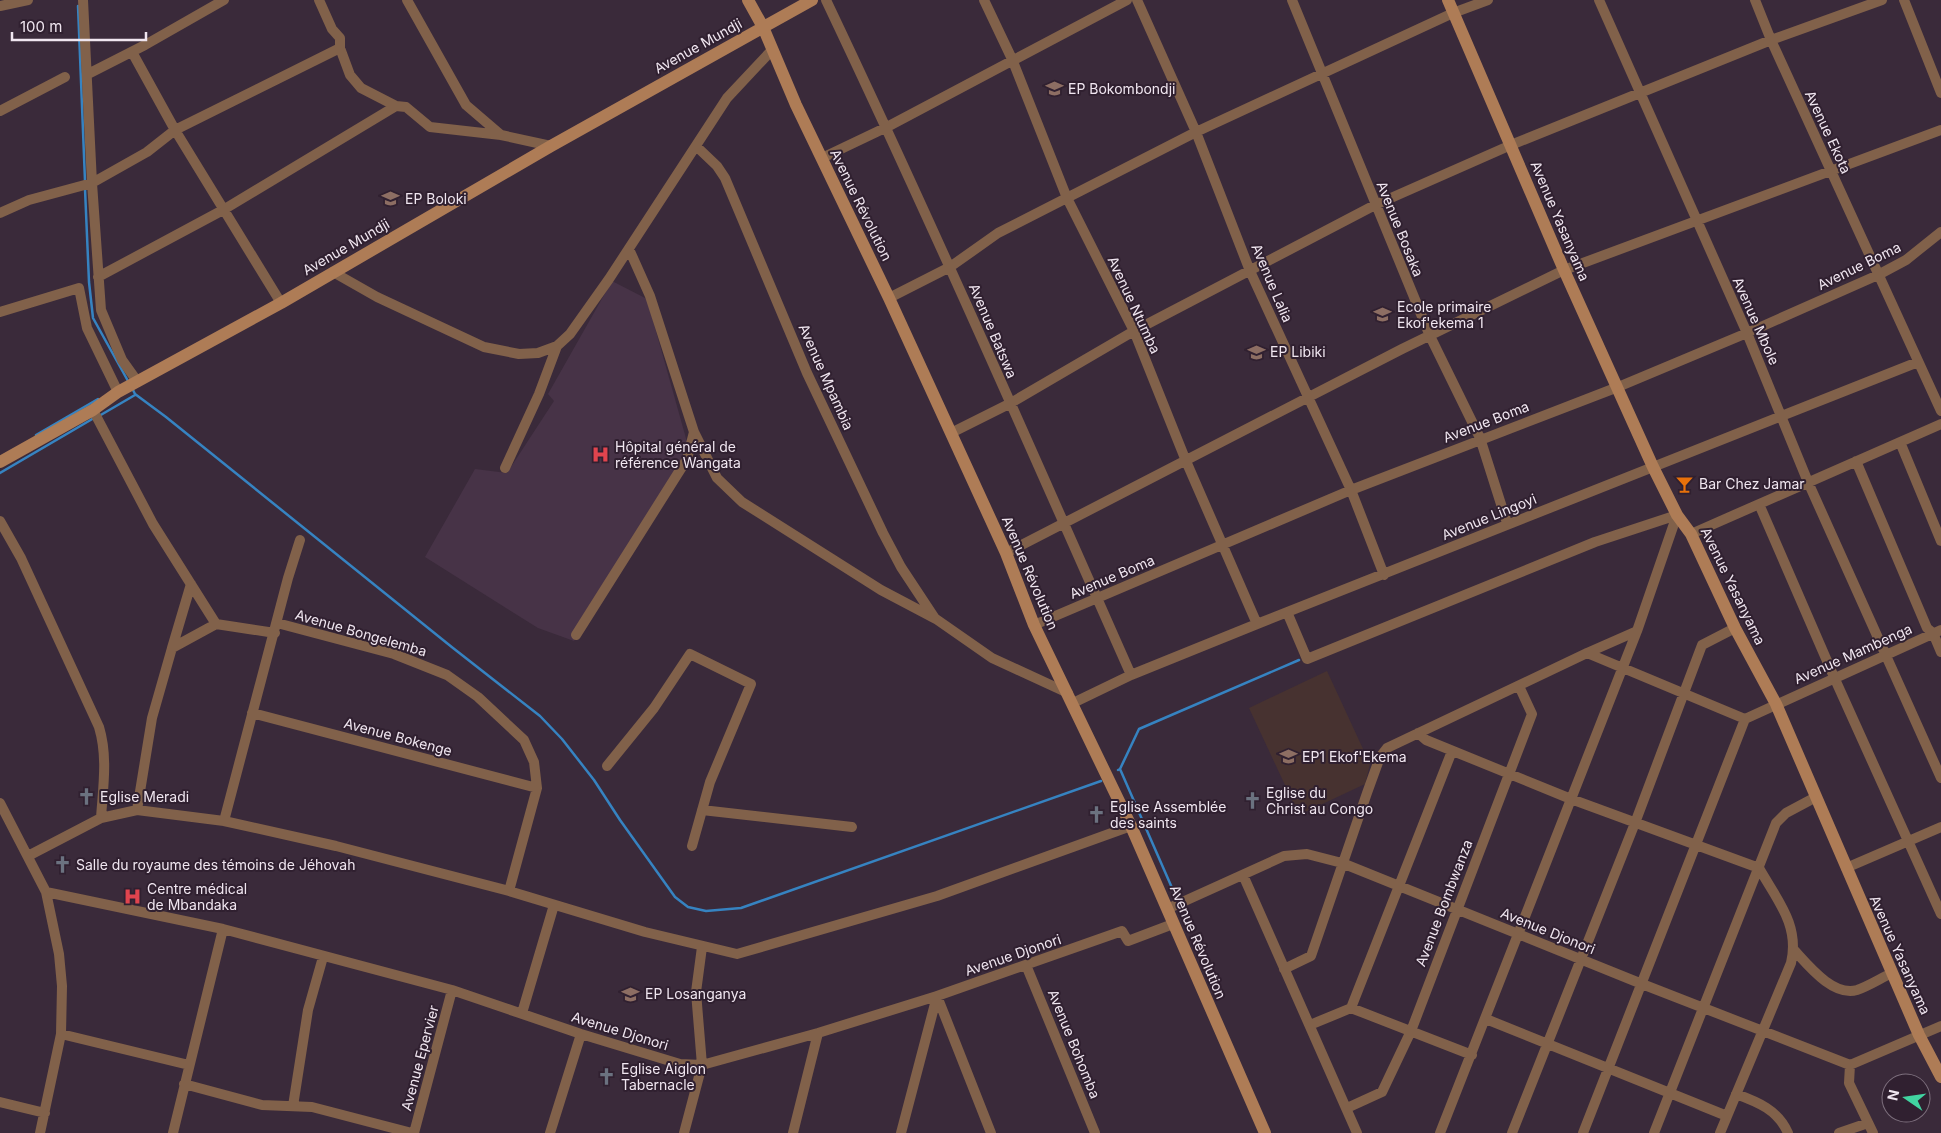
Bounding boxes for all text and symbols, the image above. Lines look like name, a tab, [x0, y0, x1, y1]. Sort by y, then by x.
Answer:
scale bar	[12, 10, 146, 42]
street label: Avenue Mundji	[651, 14, 745, 77]
text: 100 m	[20, 17, 62, 36]
school or university icon: EP Bokombondji	[1044, 79, 1064, 99]
place label: EP Bokombondji	[1068, 80, 1175, 97]
street label: Avenue Ekota	[1802, 87, 1855, 176]
street label: Avenue Révolution	[827, 146, 896, 263]
street label: Avenue Yasanyama	[1528, 158, 1593, 283]
street label: Avenue Bosaka	[1374, 179, 1427, 279]
school or university icon: EP Boloki	[381, 189, 401, 209]
place label: EP Boloki	[405, 190, 467, 207]
street label: Avenue Mundji	[299, 215, 392, 278]
street label: Avenue Boma	[1814, 238, 1903, 293]
street label: Avenue Lalia	[1248, 241, 1297, 325]
street label: Avenue Ntumba	[1104, 253, 1164, 356]
street label: Avenue Mbole	[1730, 274, 1783, 367]
street label: Avenue Batswa	[966, 281, 1021, 381]
place label: Ecole primaire Ekof'ekema 1	[1397, 298, 1491, 331]
school or university icon: Ecole primaire Ekof'ekema 1	[1373, 305, 1393, 325]
street label: Avenue Mpambia	[795, 321, 857, 433]
school or university icon: EP Libiki	[1246, 342, 1266, 362]
place label: EP Libiki	[1270, 343, 1326, 360]
street label: Avenue Boma	[1440, 397, 1531, 446]
place label: Hôpital général de référence Wangata	[615, 438, 741, 471]
hospital icon: Hôpital général de référence Wangata	[591, 445, 611, 465]
bar icon: Bar Chez Jamar	[1675, 474, 1695, 494]
place label: Bar Chez Jamar	[1699, 475, 1805, 492]
street label: Avenue Lingoyi	[1439, 490, 1539, 543]
street label: Avenue Révolution	[999, 513, 1062, 632]
street label: Avenue Yasanyama	[1698, 524, 1769, 647]
street label: Avenue Boma	[1067, 551, 1157, 602]
street label: Avenue Bongelemba	[293, 606, 429, 659]
street label: Avenue Mambenga	[1791, 620, 1914, 687]
street label: Avenue Bokenge	[342, 714, 454, 759]
school or university icon: EP1 Ekof'Ekema	[1278, 747, 1298, 767]
place label: EP1 Ekof'Ekema	[1302, 748, 1407, 765]
place label: Eglise du Christ au Congo	[1266, 784, 1373, 817]
church icon: Eglise Meradi	[76, 787, 96, 807]
place label: Eglise Meradi	[100, 788, 189, 805]
church icon: Eglise du Christ au Congo	[1242, 791, 1262, 811]
place label: Eglise Assemblée des saints	[1110, 798, 1226, 831]
church icon: Eglise Assemblée des saints	[1086, 805, 1106, 825]
street label: Avenue Bombwanza	[1412, 837, 1476, 969]
church icon: Salle du royaume des témoins de Jéhovah	[52, 855, 72, 875]
place label: Salle du royaume des témoins de Jéhovah	[76, 856, 355, 873]
place label: Centre médical de Mbandaka	[147, 880, 247, 913]
street label: Avenue Révolution	[1167, 882, 1230, 1001]
hospital icon: Centre médical de Mbandaka	[123, 887, 143, 907]
street label: Avenue Yasanyama	[1867, 893, 1934, 1017]
street label: Avenue Djonori	[1498, 904, 1598, 957]
street label: Avenue Djonori	[963, 930, 1063, 979]
school or university icon: EP Losanganya	[621, 984, 641, 1004]
place label: EP Losanganya	[645, 985, 746, 1002]
street label: Avenue Bohomba	[1045, 987, 1104, 1101]
street label: Avenue Epervier	[397, 1003, 442, 1112]
street label: Avenue Djonori	[570, 1008, 671, 1053]
place label: Eglise Aiglon Tabernacle	[621, 1060, 706, 1093]
church icon: Eglise Aiglon Tabernacle	[597, 1067, 617, 1087]
north arrow	[1881, 1073, 1931, 1123]
text: N	[1883, 1088, 1902, 1102]

